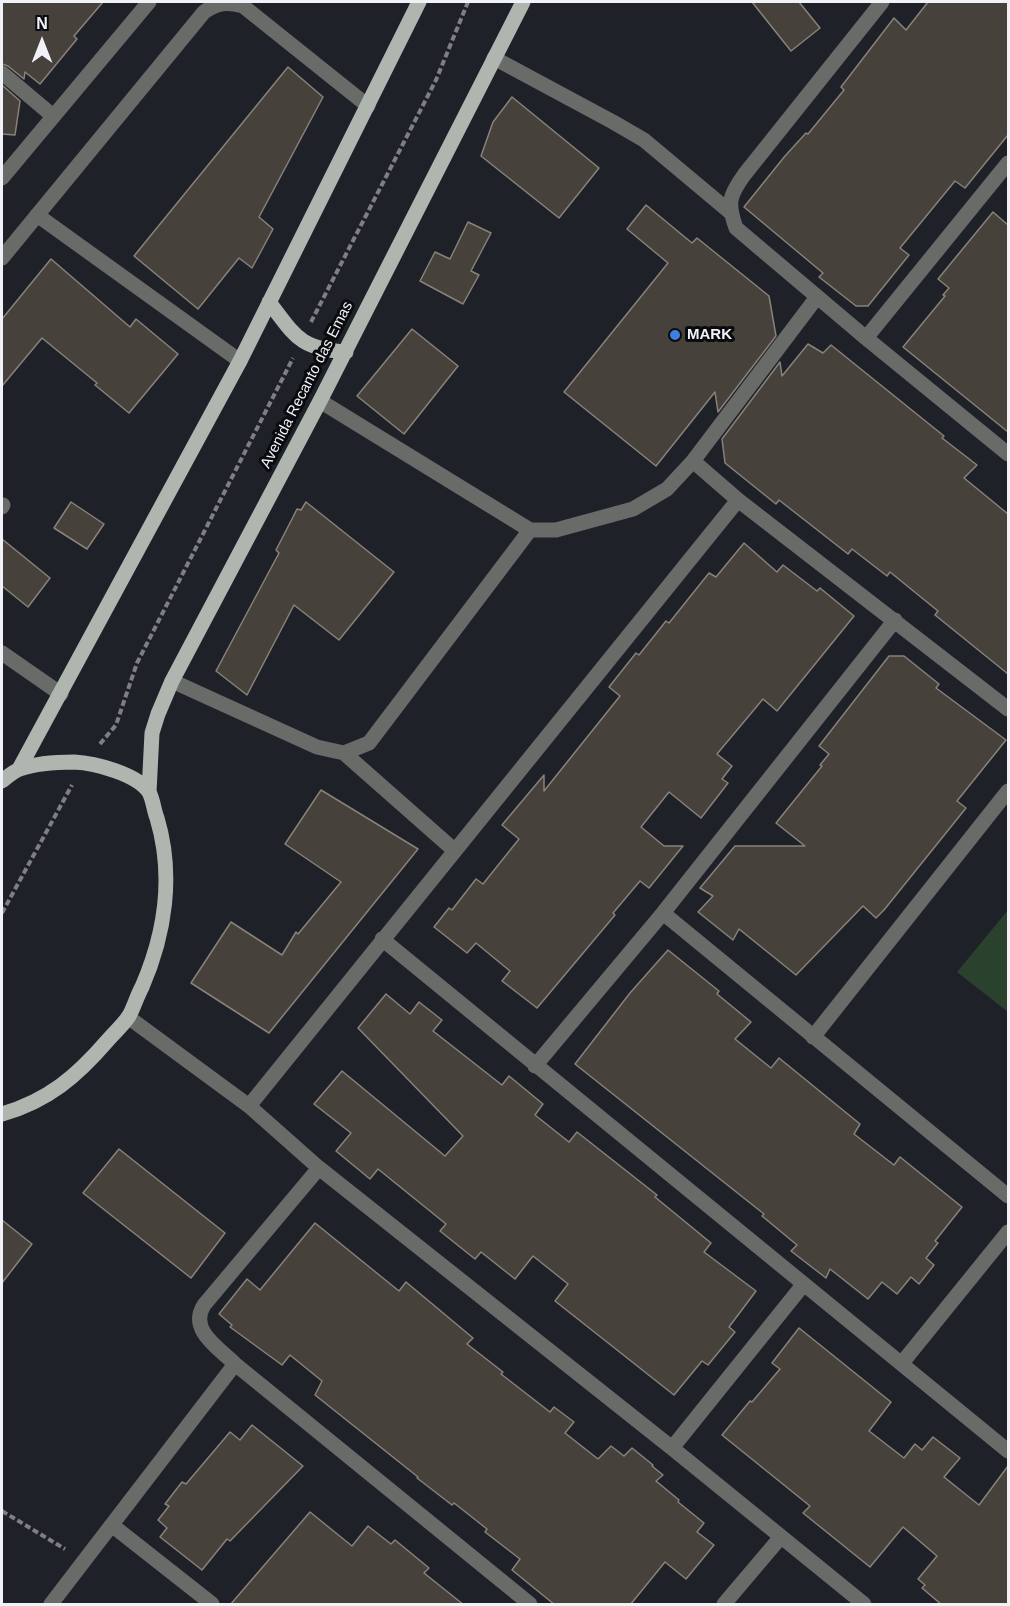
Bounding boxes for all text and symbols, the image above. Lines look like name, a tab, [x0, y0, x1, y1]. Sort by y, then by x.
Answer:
north arrow	[12, 12, 72, 72]
text: N	[36, 15, 48, 32]
street label: Avenida Recanto das Emas	[257, 299, 357, 471]
place label: MARK	[687, 326, 732, 344]
marker: MARK	[668, 328, 682, 342]

